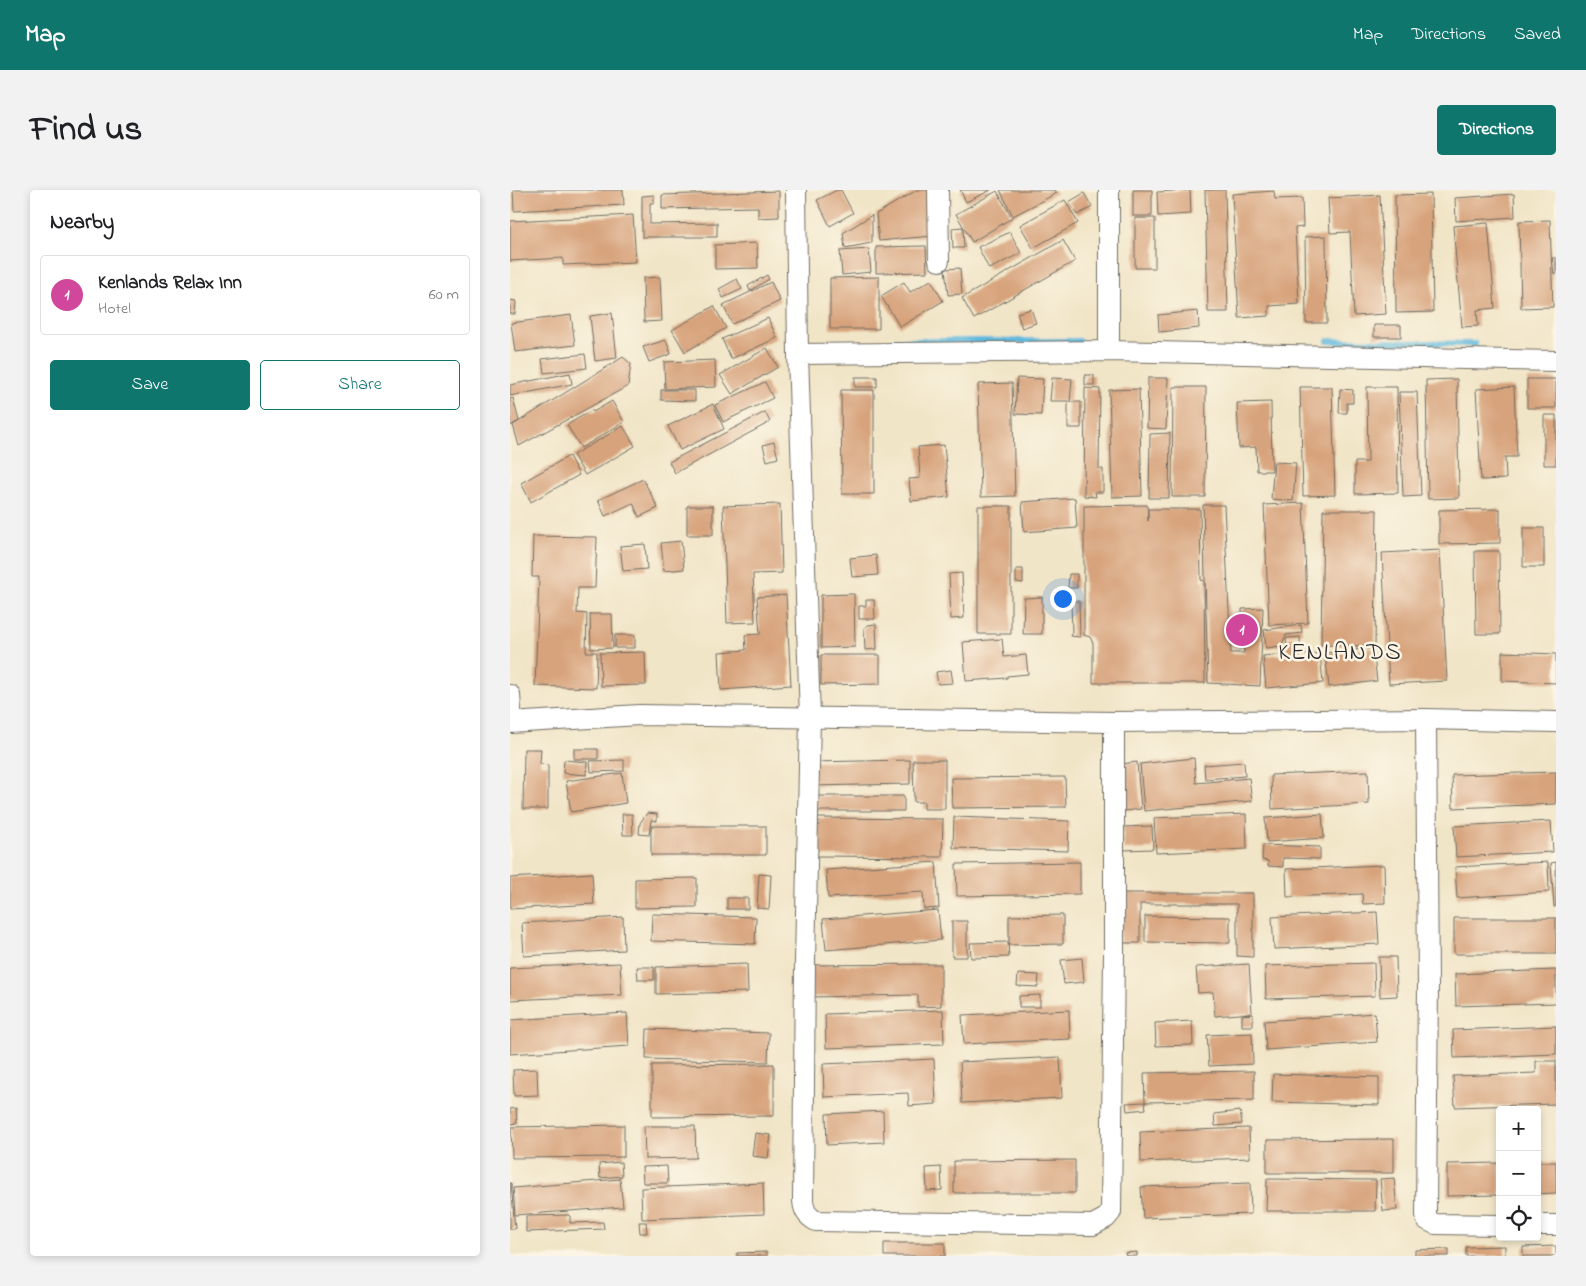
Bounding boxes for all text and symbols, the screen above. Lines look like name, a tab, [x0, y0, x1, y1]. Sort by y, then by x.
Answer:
text: Map	[25, 18, 66, 53]
text: Map	[1353, 22, 1383, 48]
text: Directions	[1411, 22, 1486, 48]
text: Saved	[1514, 22, 1561, 48]
text: Find us	[30, 105, 142, 156]
button: Directions	[1437, 105, 1556, 155]
text: Nearby	[50, 208, 114, 238]
text: Kenlands Relax Inn	[98, 270, 242, 297]
text: 1	[64, 283, 70, 307]
text: 60 m	[429, 283, 459, 307]
text: Hotel	[98, 297, 131, 321]
button: Save	[50, 360, 250, 410]
button: Share	[260, 360, 460, 410]
your location	[1050, 586, 1076, 612]
pin: 1	[1226, 611, 1258, 649]
district label: KENLANDS	[1278, 636, 1402, 671]
map controls	[1496, 1106, 1541, 1241]
button: +	[1496, 1106, 1541, 1151]
button: −	[1496, 1151, 1541, 1196]
button: locate	[1496, 1196, 1541, 1241]

